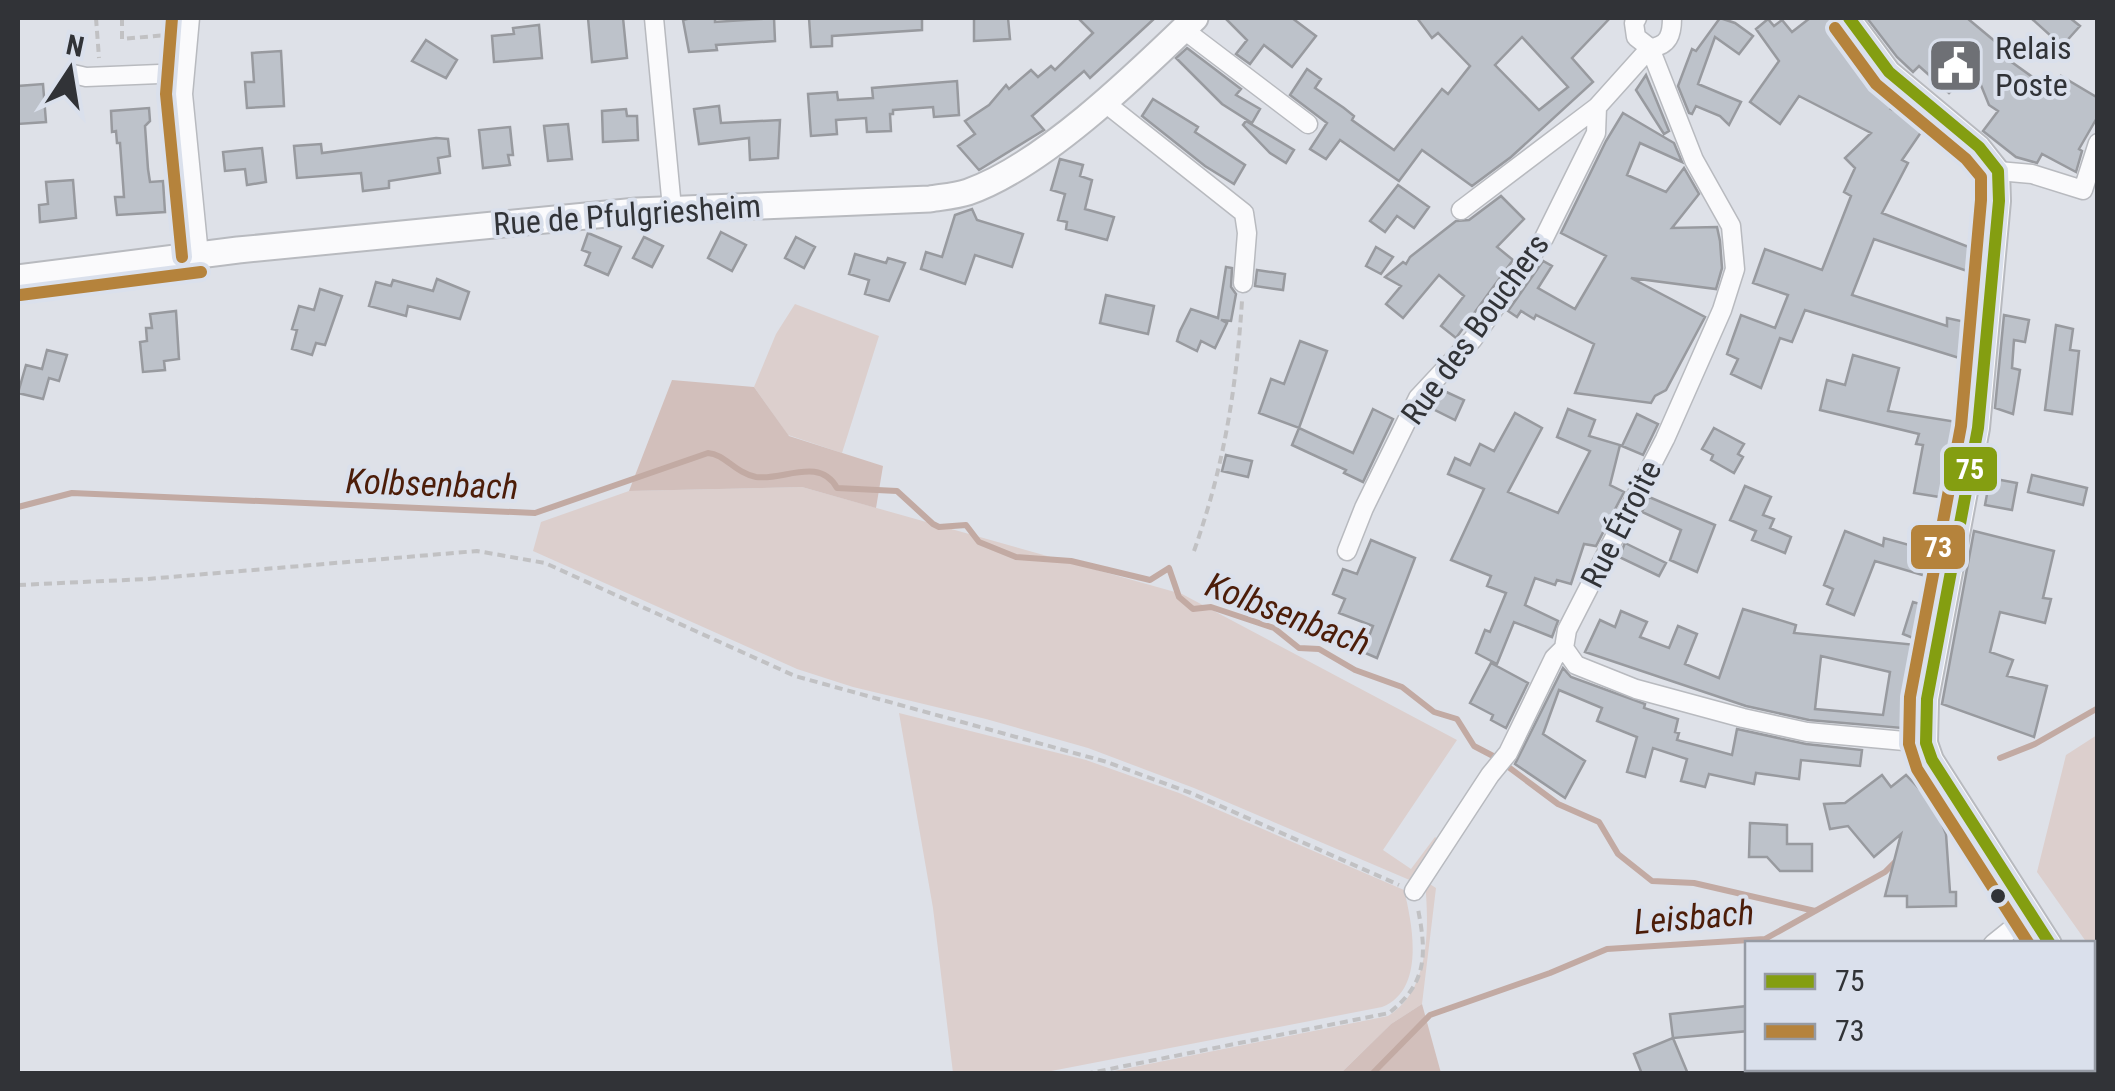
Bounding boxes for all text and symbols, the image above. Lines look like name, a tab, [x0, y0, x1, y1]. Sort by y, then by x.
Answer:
north arrow	[20, 20, 120, 120]
text: N	[63, 28, 87, 64]
place label: Relais Poste	[1995, 29, 2072, 104]
public building icon: Relais Poste	[1926, 36, 1986, 96]
street label: Rue de Pfulgriesheim	[492, 187, 762, 243]
street label: Rue des Bouchers	[1393, 226, 1557, 432]
line badge: 75	[1942, 445, 1999, 493]
text: 75	[1956, 453, 1984, 486]
street label: Rue Étroite	[1573, 454, 1669, 594]
water label: Kolbsenbach	[345, 461, 519, 508]
line badge: 73	[1909, 523, 1967, 571]
text: 73	[1924, 531, 1952, 564]
water label: Kolbsenbach	[1200, 564, 1376, 665]
unlabelled marker	[1988, 886, 2008, 906]
water label: Leisbach	[1632, 892, 1756, 943]
legend	[1745, 941, 2095, 1071]
text: 75	[1835, 963, 1865, 998]
text: 73	[1835, 1013, 1865, 1048]

